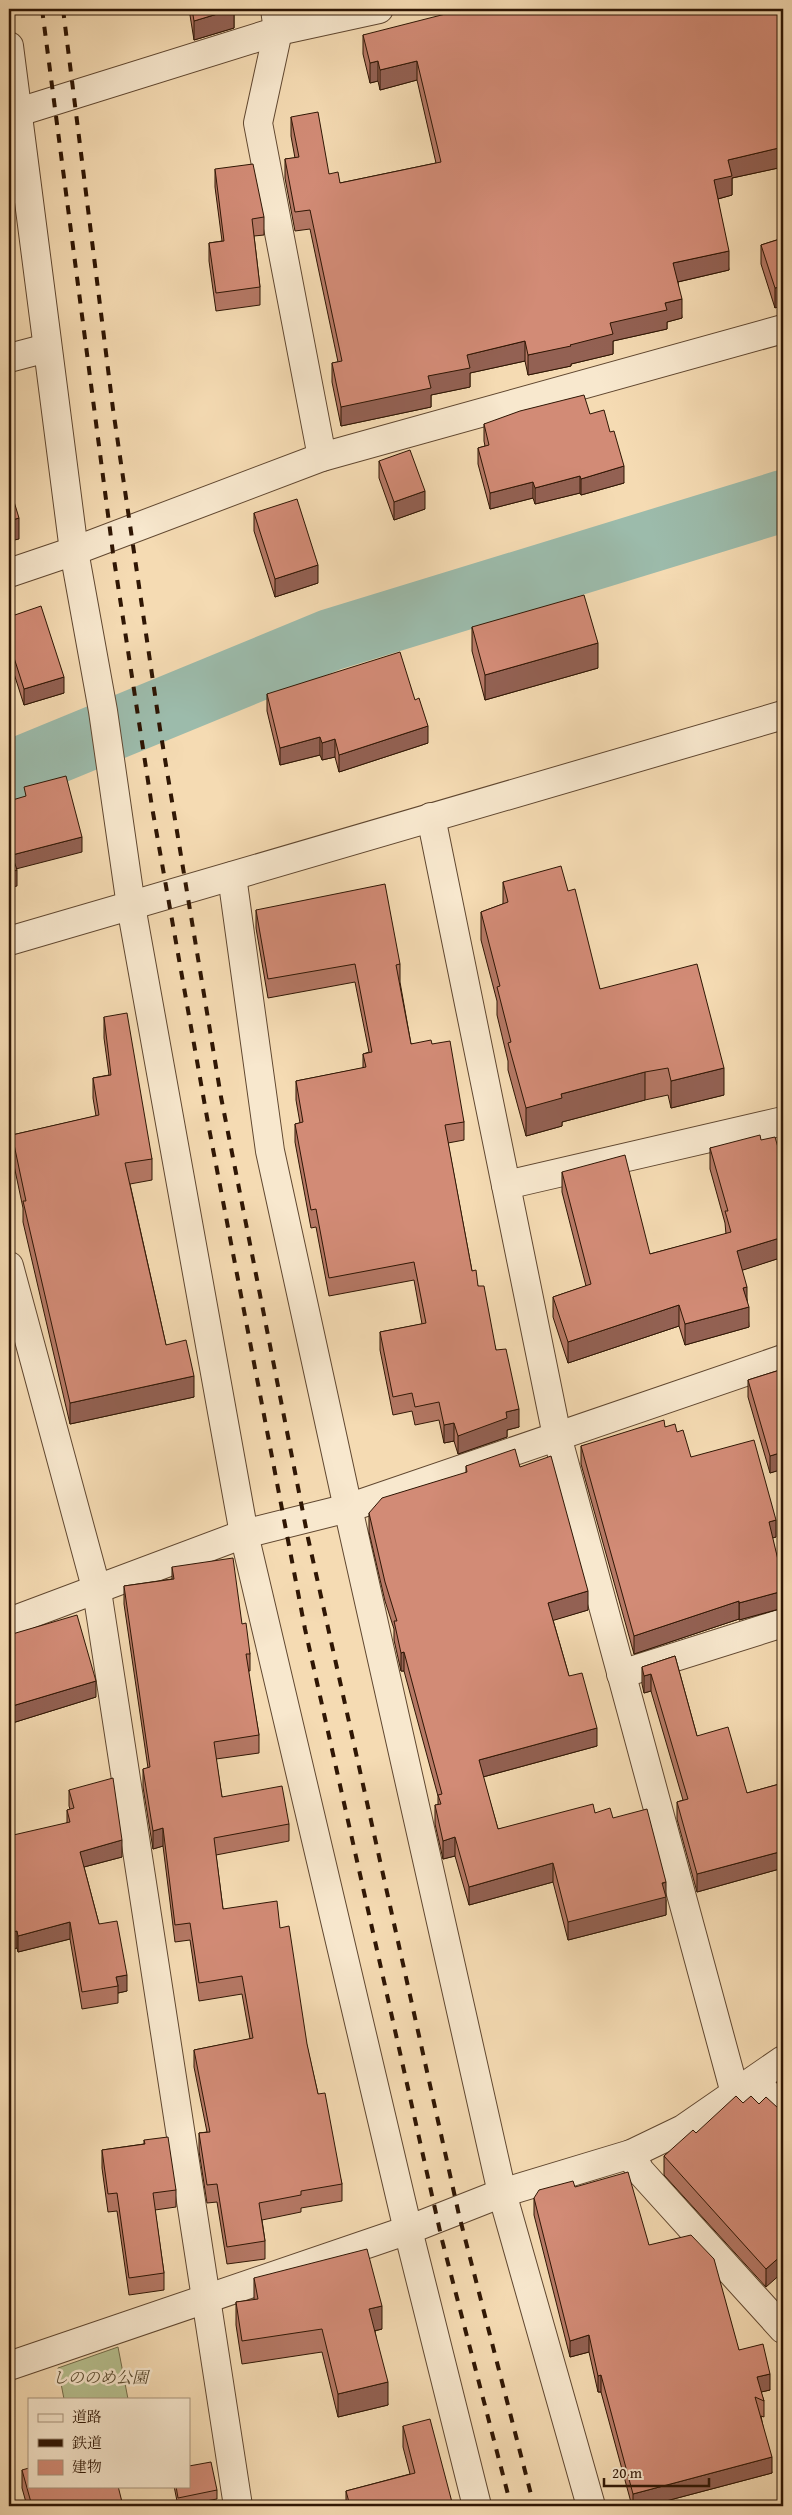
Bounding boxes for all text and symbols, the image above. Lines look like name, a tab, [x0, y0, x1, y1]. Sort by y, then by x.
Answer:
park label: しののめ公園	[52, 2365, 151, 2389]
legend	[28, 2398, 190, 2488]
text: 道路	[72, 2406, 102, 2427]
text: 鉄道	[72, 2432, 102, 2453]
scale bar	[604, 2455, 710, 2487]
text: 建物	[72, 2456, 102, 2477]
text: 20 m	[612, 2462, 643, 2483]

